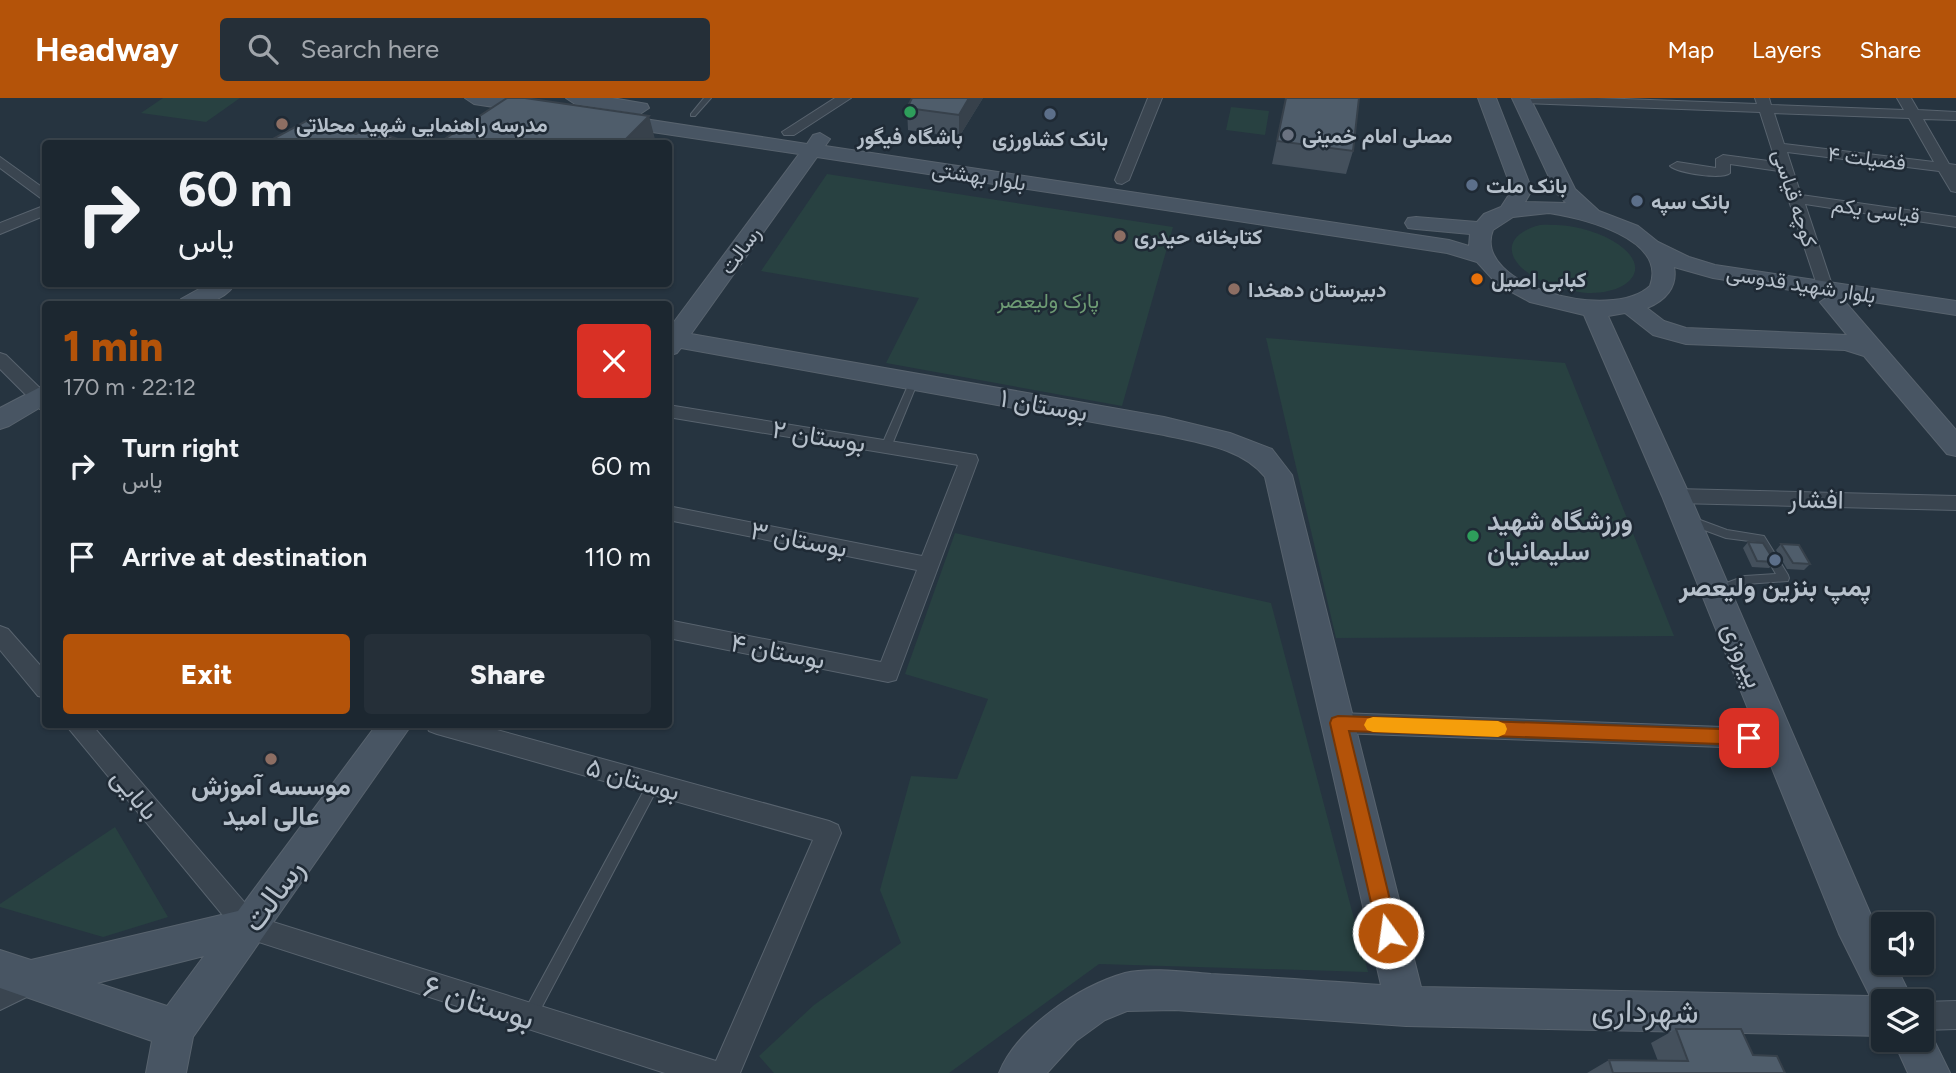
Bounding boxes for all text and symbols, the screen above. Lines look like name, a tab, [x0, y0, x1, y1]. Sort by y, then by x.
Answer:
search box	[220, 18, 710, 81]
text: Headway	[35, 30, 178, 69]
icon: search	[244, 30, 282, 68]
text: Search here	[300, 33, 439, 65]
text: Map	[1667, 35, 1714, 64]
text: Layers	[1752, 35, 1821, 64]
text: Share	[1859, 35, 1921, 64]
marker: باشگاه فیگور	[902, 104, 918, 120]
marker: بانک کشاورزی	[1042, 106, 1058, 122]
place label: مدرسه راهنمایی شهید محلاتی	[296, 112, 548, 138]
marker: مدرسه راهنمایی شهید محلاتی	[274, 116, 290, 132]
place label: مصلی امام خمینی	[1302, 123, 1452, 150]
place label: باشگاه فیگور	[856, 124, 963, 150]
place label: بانک کشاورزی	[992, 126, 1108, 152]
marker: مصلی امام خمینی	[1280, 127, 1296, 143]
street label: فضیلت ۴	[1826, 141, 1908, 175]
street label: کوچه قیاسی	[1765, 146, 1823, 251]
street label: بلوار بهشتی	[930, 156, 1028, 197]
text: 60 m	[178, 159, 293, 218]
icon: right	[63, 168, 154, 259]
place label: بانک ملت	[1486, 173, 1567, 198]
marker: بانک ملت	[1464, 177, 1480, 193]
place label: بانک سپه	[1651, 189, 1730, 216]
street label: قیاسی یکم	[1830, 191, 1922, 231]
marker: بانک سپه	[1629, 193, 1645, 209]
street label: رسالت	[714, 221, 767, 279]
text: یاس	[178, 222, 234, 260]
place label: کتابخانه حیدری	[1134, 224, 1262, 250]
marker: کتابخانه حیدری	[1112, 228, 1128, 244]
street label: بلوار شهید قدوسی	[1724, 260, 1877, 309]
place label: کبابی اصیل	[1491, 267, 1587, 292]
marker: کبابی اصیل	[1469, 271, 1485, 287]
place label: دبیرستان دهخدا	[1248, 277, 1386, 303]
marker: دبیرستان دهخدا	[1226, 281, 1242, 297]
park label: پارک ولیعصر	[996, 288, 1099, 315]
text: 1 min	[63, 321, 163, 372]
button: close	[577, 324, 651, 398]
text: 170 m · 22:12	[63, 373, 196, 401]
street label: بوستان ۱	[998, 382, 1090, 428]
street label: بوستان ۲	[770, 413, 868, 459]
text: Turn right	[122, 432, 239, 464]
icon: right	[63, 447, 101, 485]
text: 60 m	[591, 450, 651, 482]
text: یاس	[122, 466, 162, 494]
street label: افشار	[1787, 482, 1844, 515]
place label: ورزشگاه شهید سلیمانیان	[1487, 505, 1633, 567]
street label: بوستان ۳	[748, 514, 850, 564]
marker: ورزشگاه شهید سلیمانیان	[1465, 528, 1481, 544]
icon: arrive	[63, 538, 101, 576]
text: Arrive at destination	[122, 541, 367, 573]
text: 110 m	[584, 541, 651, 573]
marker: پمپ بنزین ولیعصر	[1767, 552, 1783, 568]
place label: پمپ بنزین ولیعصر	[1678, 571, 1871, 605]
street label: پیروزی	[1713, 618, 1771, 693]
street label: بوستان ۴	[728, 626, 828, 676]
button: Exit	[63, 634, 350, 714]
button: Share	[364, 634, 651, 714]
pin	[1719, 708, 1779, 768]
icon: arrive	[1730, 719, 1768, 757]
street label: بوستان ۵	[583, 750, 683, 808]
marker: موسسه آموزش عالی امید	[263, 751, 279, 767]
street label: بابایی	[104, 762, 166, 826]
place label: موسسه آموزش عالی امید	[191, 770, 351, 832]
street label: رسالت	[234, 851, 313, 940]
position arrow	[1351, 896, 1425, 970]
map controls	[1871, 912, 1934, 1052]
button: sound	[1871, 912, 1934, 975]
street label: بوستان ۶	[418, 966, 539, 1039]
button: layers	[1871, 989, 1934, 1052]
street label: شهرداری	[1591, 991, 1699, 1032]

